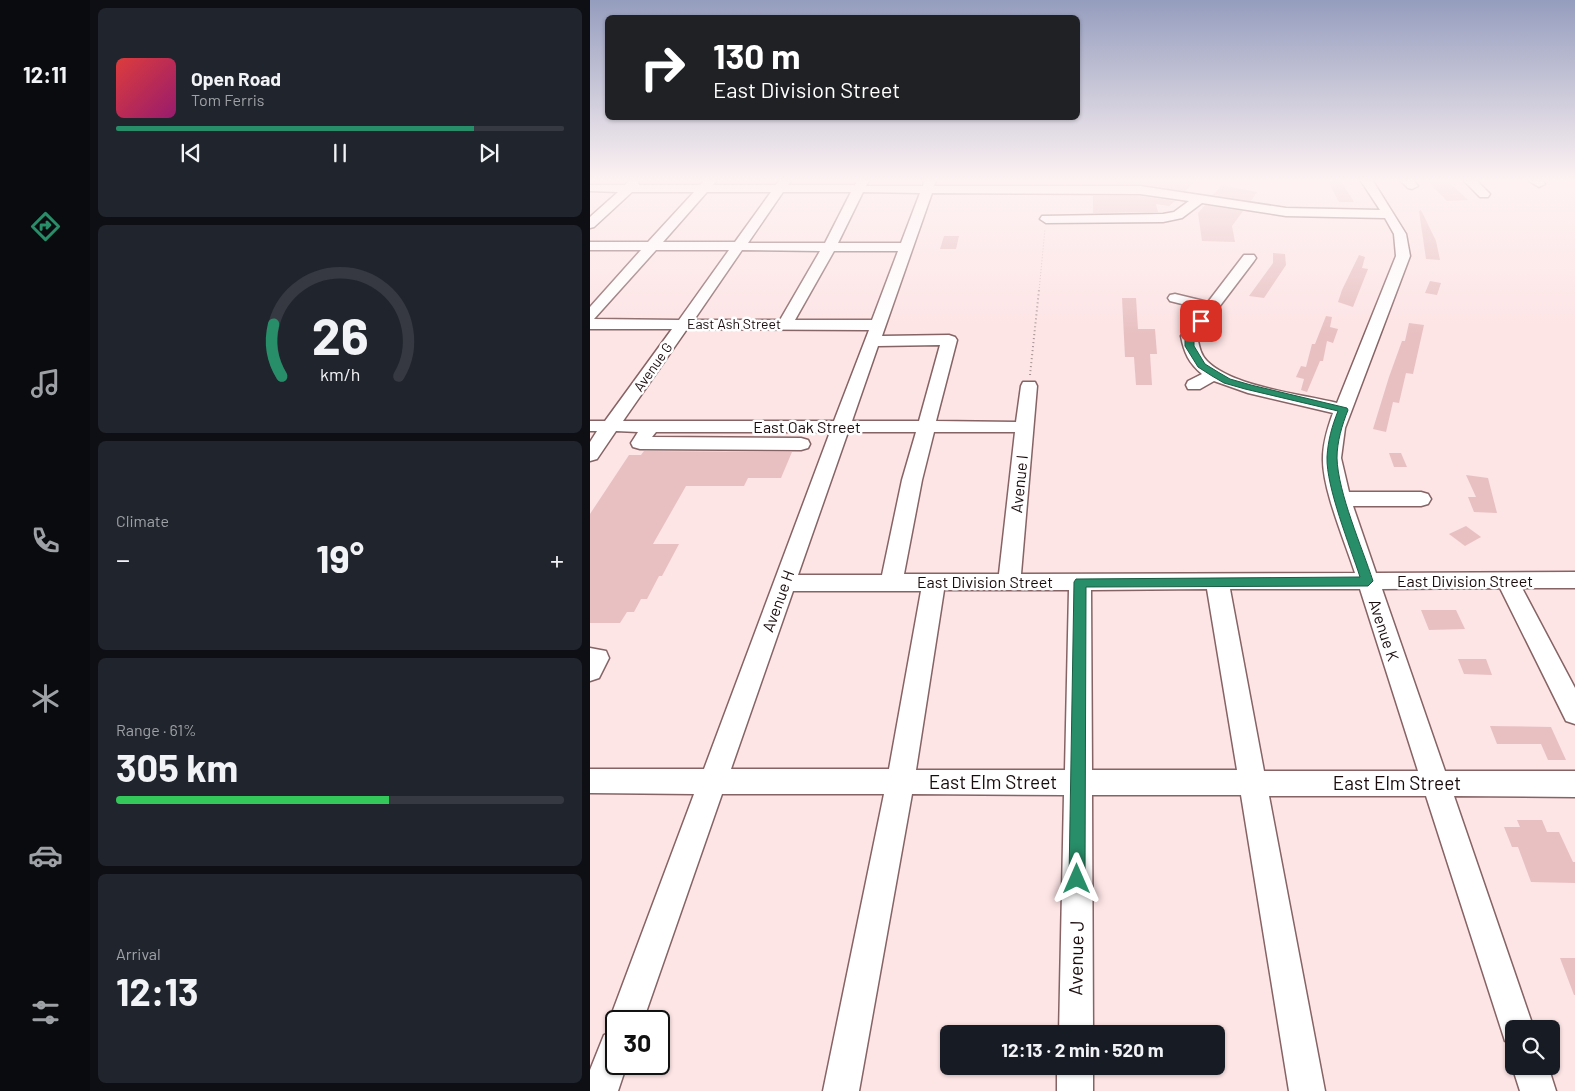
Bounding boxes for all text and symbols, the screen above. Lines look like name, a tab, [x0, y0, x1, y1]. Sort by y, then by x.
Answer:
text: 130 m	[713, 34, 800, 76]
icon: right	[630, 35, 695, 100]
text: 12:11	[23, 61, 67, 87]
text: Open Road	[191, 67, 281, 90]
text: East Division Street	[713, 76, 900, 102]
text: Tom Ferris	[191, 90, 265, 109]
icon: previous	[177, 139, 205, 167]
icon: pause	[326, 139, 354, 167]
icon: next	[475, 139, 503, 167]
icon: directions	[28, 209, 63, 244]
pin	[1180, 300, 1222, 342]
text: 26	[311, 303, 369, 365]
icon: arrive	[1187, 307, 1215, 335]
street label: East Ash Street	[687, 315, 781, 332]
street label: Avenue G	[630, 339, 676, 394]
text: km/h	[320, 363, 360, 385]
icon: music	[28, 366, 63, 401]
street label: East Oak Street	[753, 417, 861, 436]
street label: Avenue I	[1006, 454, 1031, 514]
text: Climate	[116, 511, 169, 530]
icon: phone	[28, 523, 63, 558]
text: 19°	[316, 535, 364, 581]
text: −	[116, 542, 130, 576]
text: +	[550, 542, 564, 576]
street label: Avenue H	[758, 567, 797, 634]
street label: East Division Street	[1397, 571, 1533, 590]
street label: East Division Street	[917, 572, 1053, 591]
street label: Avenue K	[1366, 597, 1403, 663]
icon: climate	[28, 681, 63, 716]
text: Range · 61%	[116, 720, 197, 739]
text: 305 km	[116, 744, 238, 790]
street label: East Elm Street	[929, 770, 1057, 793]
street label: East Elm Street	[1333, 771, 1461, 794]
icon: car	[28, 838, 63, 873]
position arrow	[1050, 852, 1102, 904]
street label: Avenue J	[1063, 920, 1088, 996]
text: Arrival	[116, 944, 161, 963]
text: 12:13	[116, 968, 199, 1014]
icon: filters	[28, 995, 63, 1030]
speed limit sign: 30	[605, 1010, 670, 1075]
map controls	[1505, 1020, 1560, 1075]
button: search	[1505, 1020, 1560, 1075]
text: 12:13 · 2 min · 520 m	[1001, 1038, 1164, 1061]

